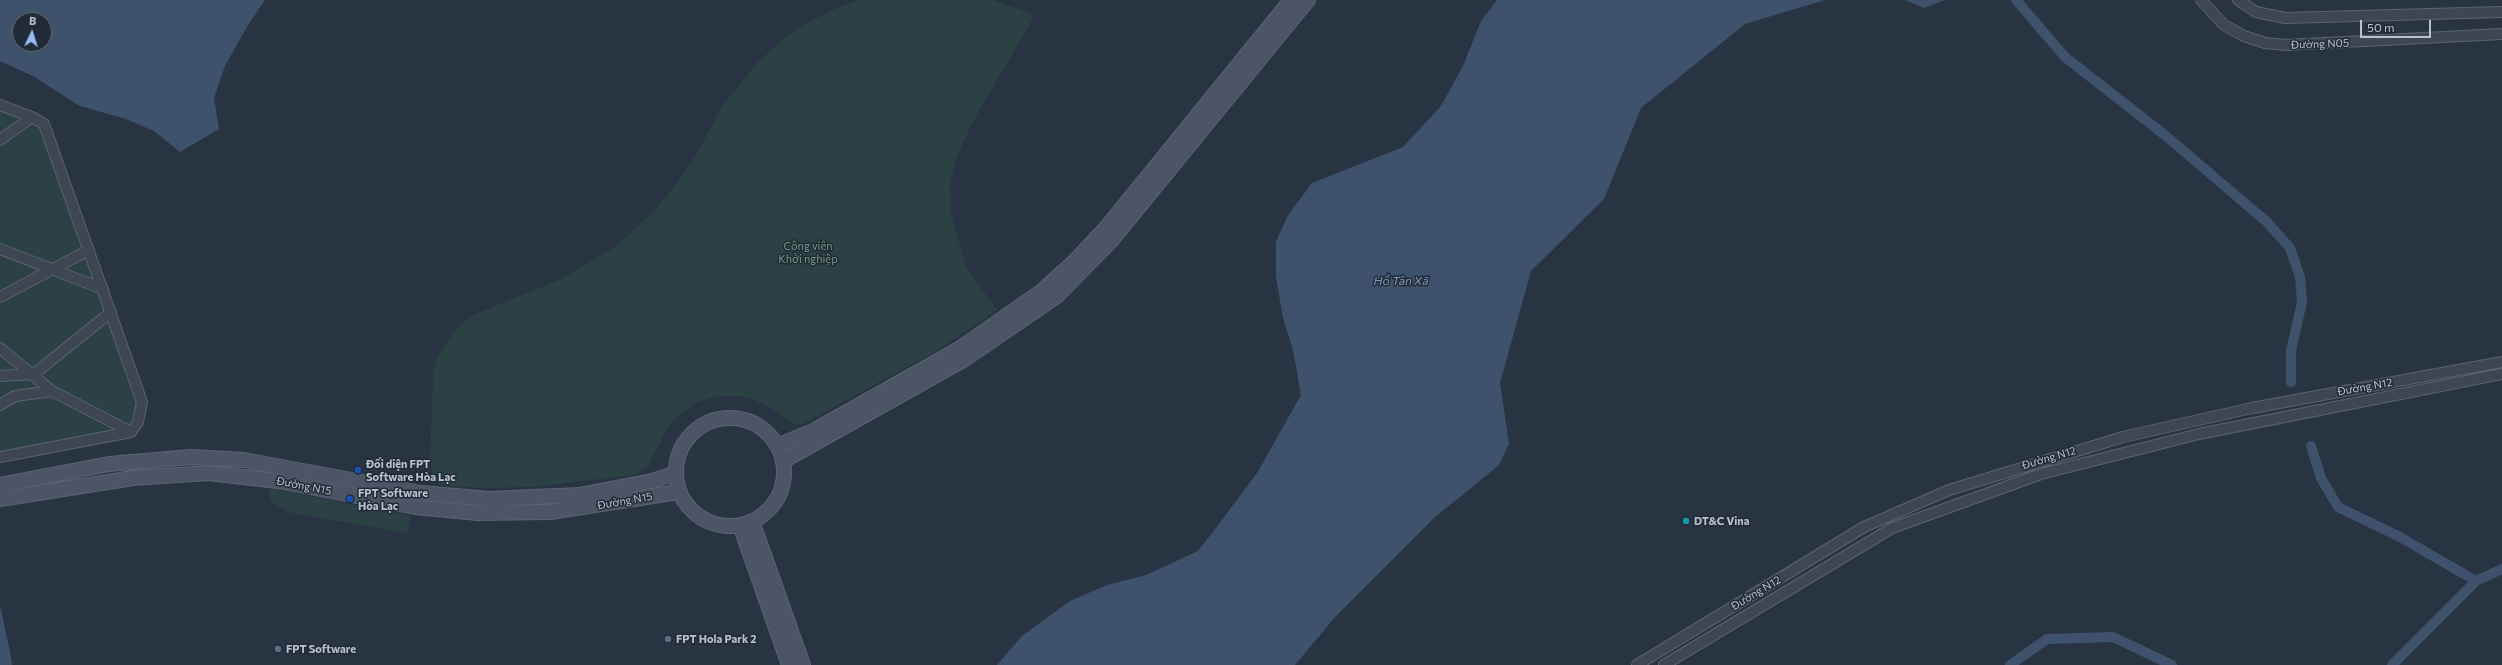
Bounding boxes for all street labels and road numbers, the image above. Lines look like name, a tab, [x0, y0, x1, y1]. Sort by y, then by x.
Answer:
street label: Đường N05	[2291, 36, 2349, 52]
street label: Đường N12	[2337, 376, 2393, 398]
street label: Đường N12	[2021, 444, 2077, 472]
street label: Đường N15	[275, 474, 333, 498]
street label: Đường N15	[596, 490, 654, 512]
street label: Đường N12	[1729, 573, 1783, 613]

